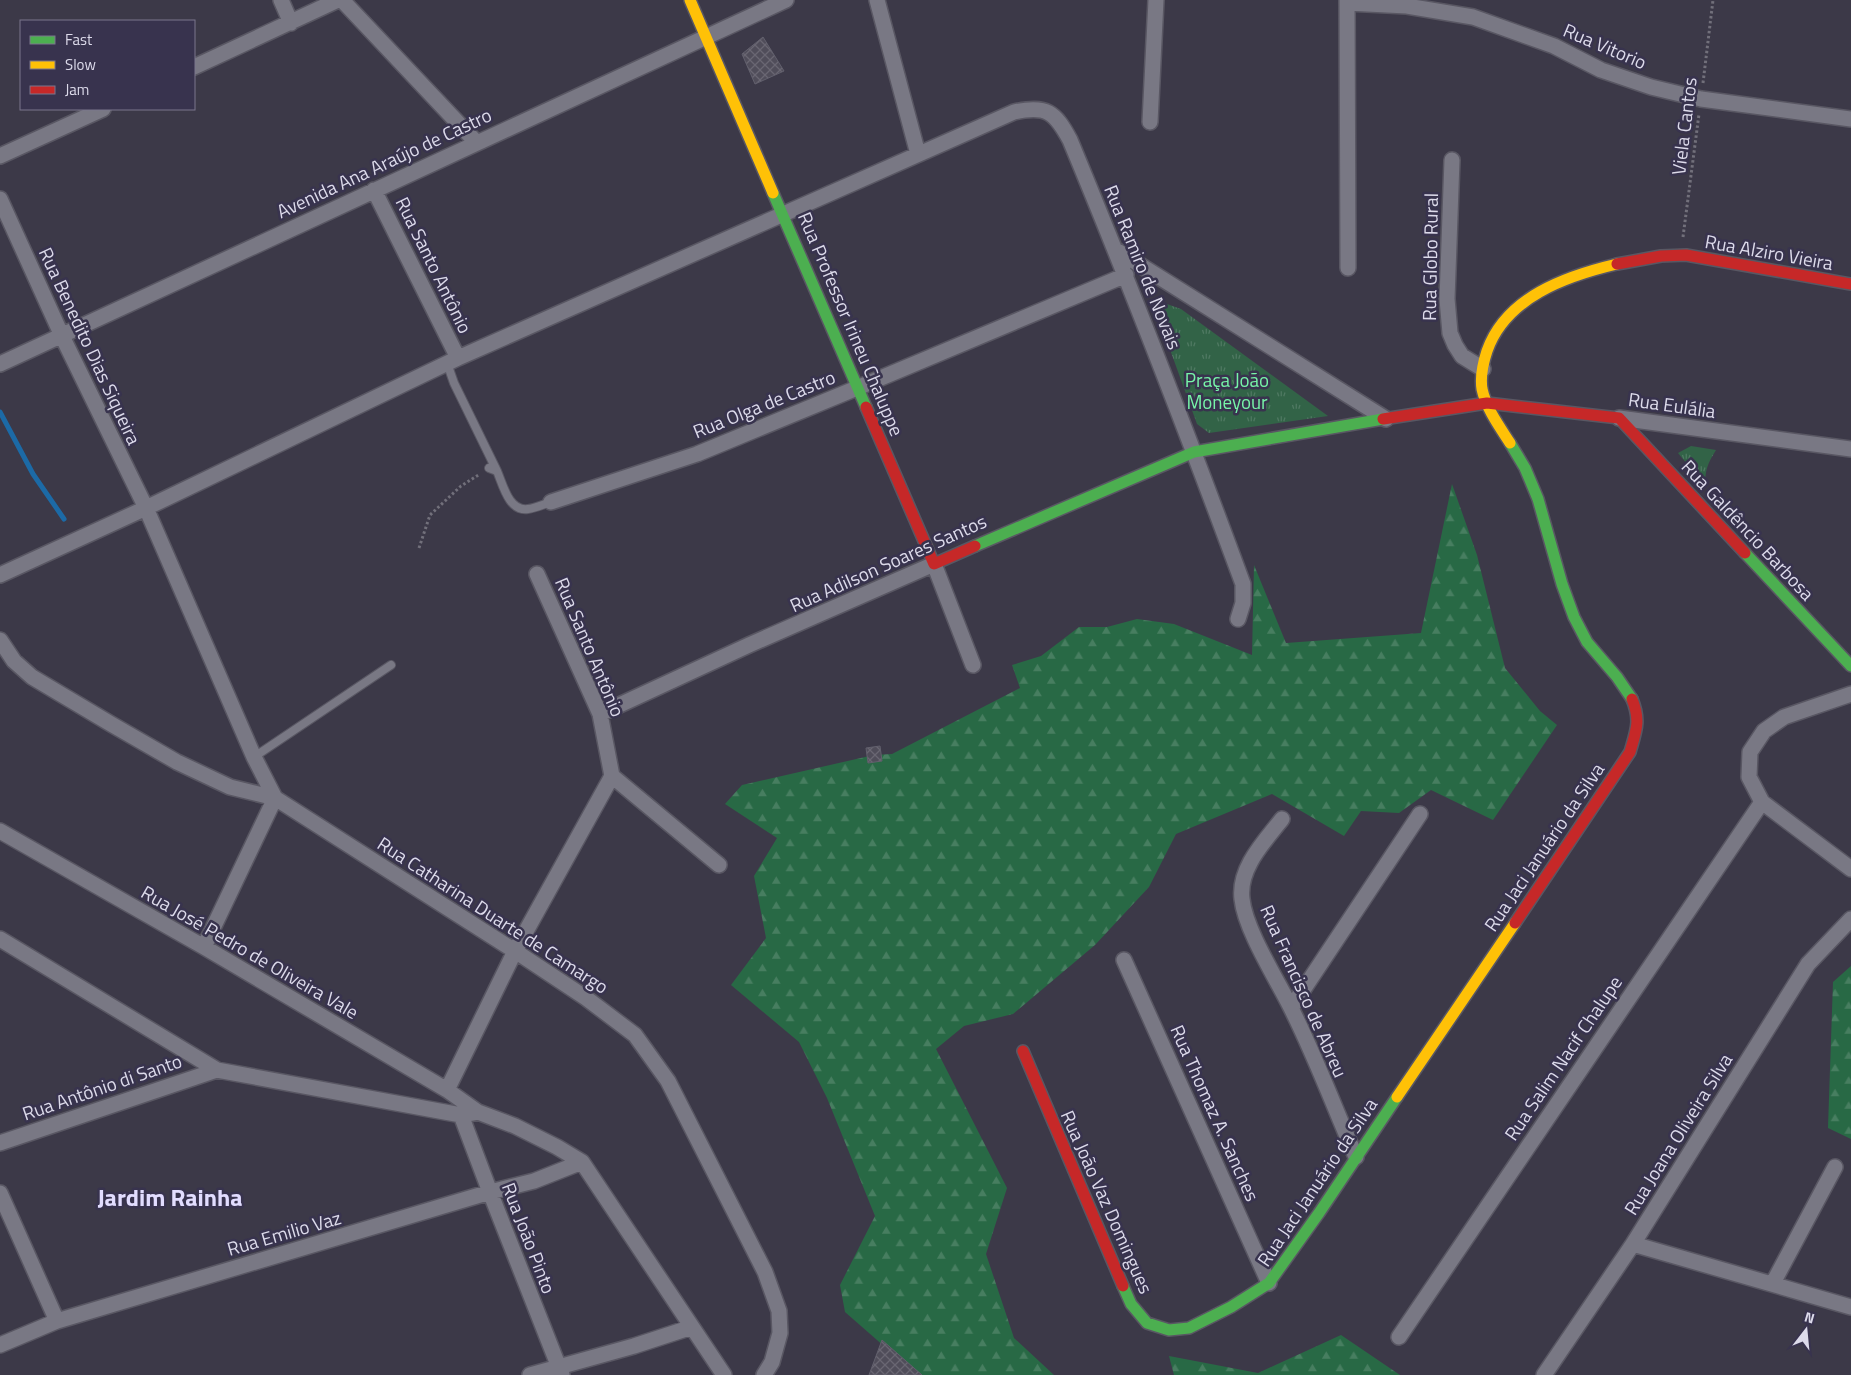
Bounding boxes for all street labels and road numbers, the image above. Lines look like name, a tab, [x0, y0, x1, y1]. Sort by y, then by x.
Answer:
street label: Rua Vitorio	[1559, 15, 1651, 76]
street label: Viela Cantos	[1663, 75, 1704, 177]
street label: Avenida Ana Araújo de Castro	[271, 100, 496, 225]
street label: Rua Ramiro de Novais	[1097, 180, 1190, 354]
street label: Rua Santo Antônio	[389, 192, 480, 338]
street label: Rua Globo Rural	[1414, 193, 1445, 321]
street label: Rua Professor Irineu Chaluppe	[791, 207, 912, 440]
street label: Rua Alziro Vieira	[1703, 226, 1836, 277]
street label: Rua Benedito Dias Siqueira	[32, 242, 149, 450]
street label: Rua Olga de Castro	[688, 362, 839, 445]
street label: Rua Eulália	[1627, 384, 1718, 425]
street label: Rua Galdêncio Barbosa	[1675, 453, 1822, 607]
street label: Rua Adilson Soares Santos	[785, 506, 991, 619]
street label: Rua Santo Antônio	[548, 573, 633, 721]
street label: Rua Jaci Januário da Silva	[1476, 756, 1611, 937]
street label: Rua Catharina Duarte de Camargo	[372, 829, 615, 1000]
street label: Rua José Pedro de Oliveira Vale	[136, 877, 364, 1026]
street label: Rua Francisco de Abreu	[1253, 900, 1356, 1082]
street label: Rua Salim Nacif Chalupe	[1497, 969, 1629, 1146]
street label: Rua Thomaz A. Sanches	[1163, 1020, 1267, 1206]
street label: Rua Antônio di Santo	[18, 1046, 186, 1127]
street label: Rua Joana Oliveira Silva	[1616, 1047, 1739, 1220]
street label: Rua Jaci Januário da Silva	[1249, 1091, 1384, 1272]
street label: Rua João Vaz Domingues	[1054, 1105, 1161, 1298]
street label: Rua João Pinto	[495, 1178, 564, 1298]
street label: Rua Emilio Vaz	[223, 1202, 344, 1263]

